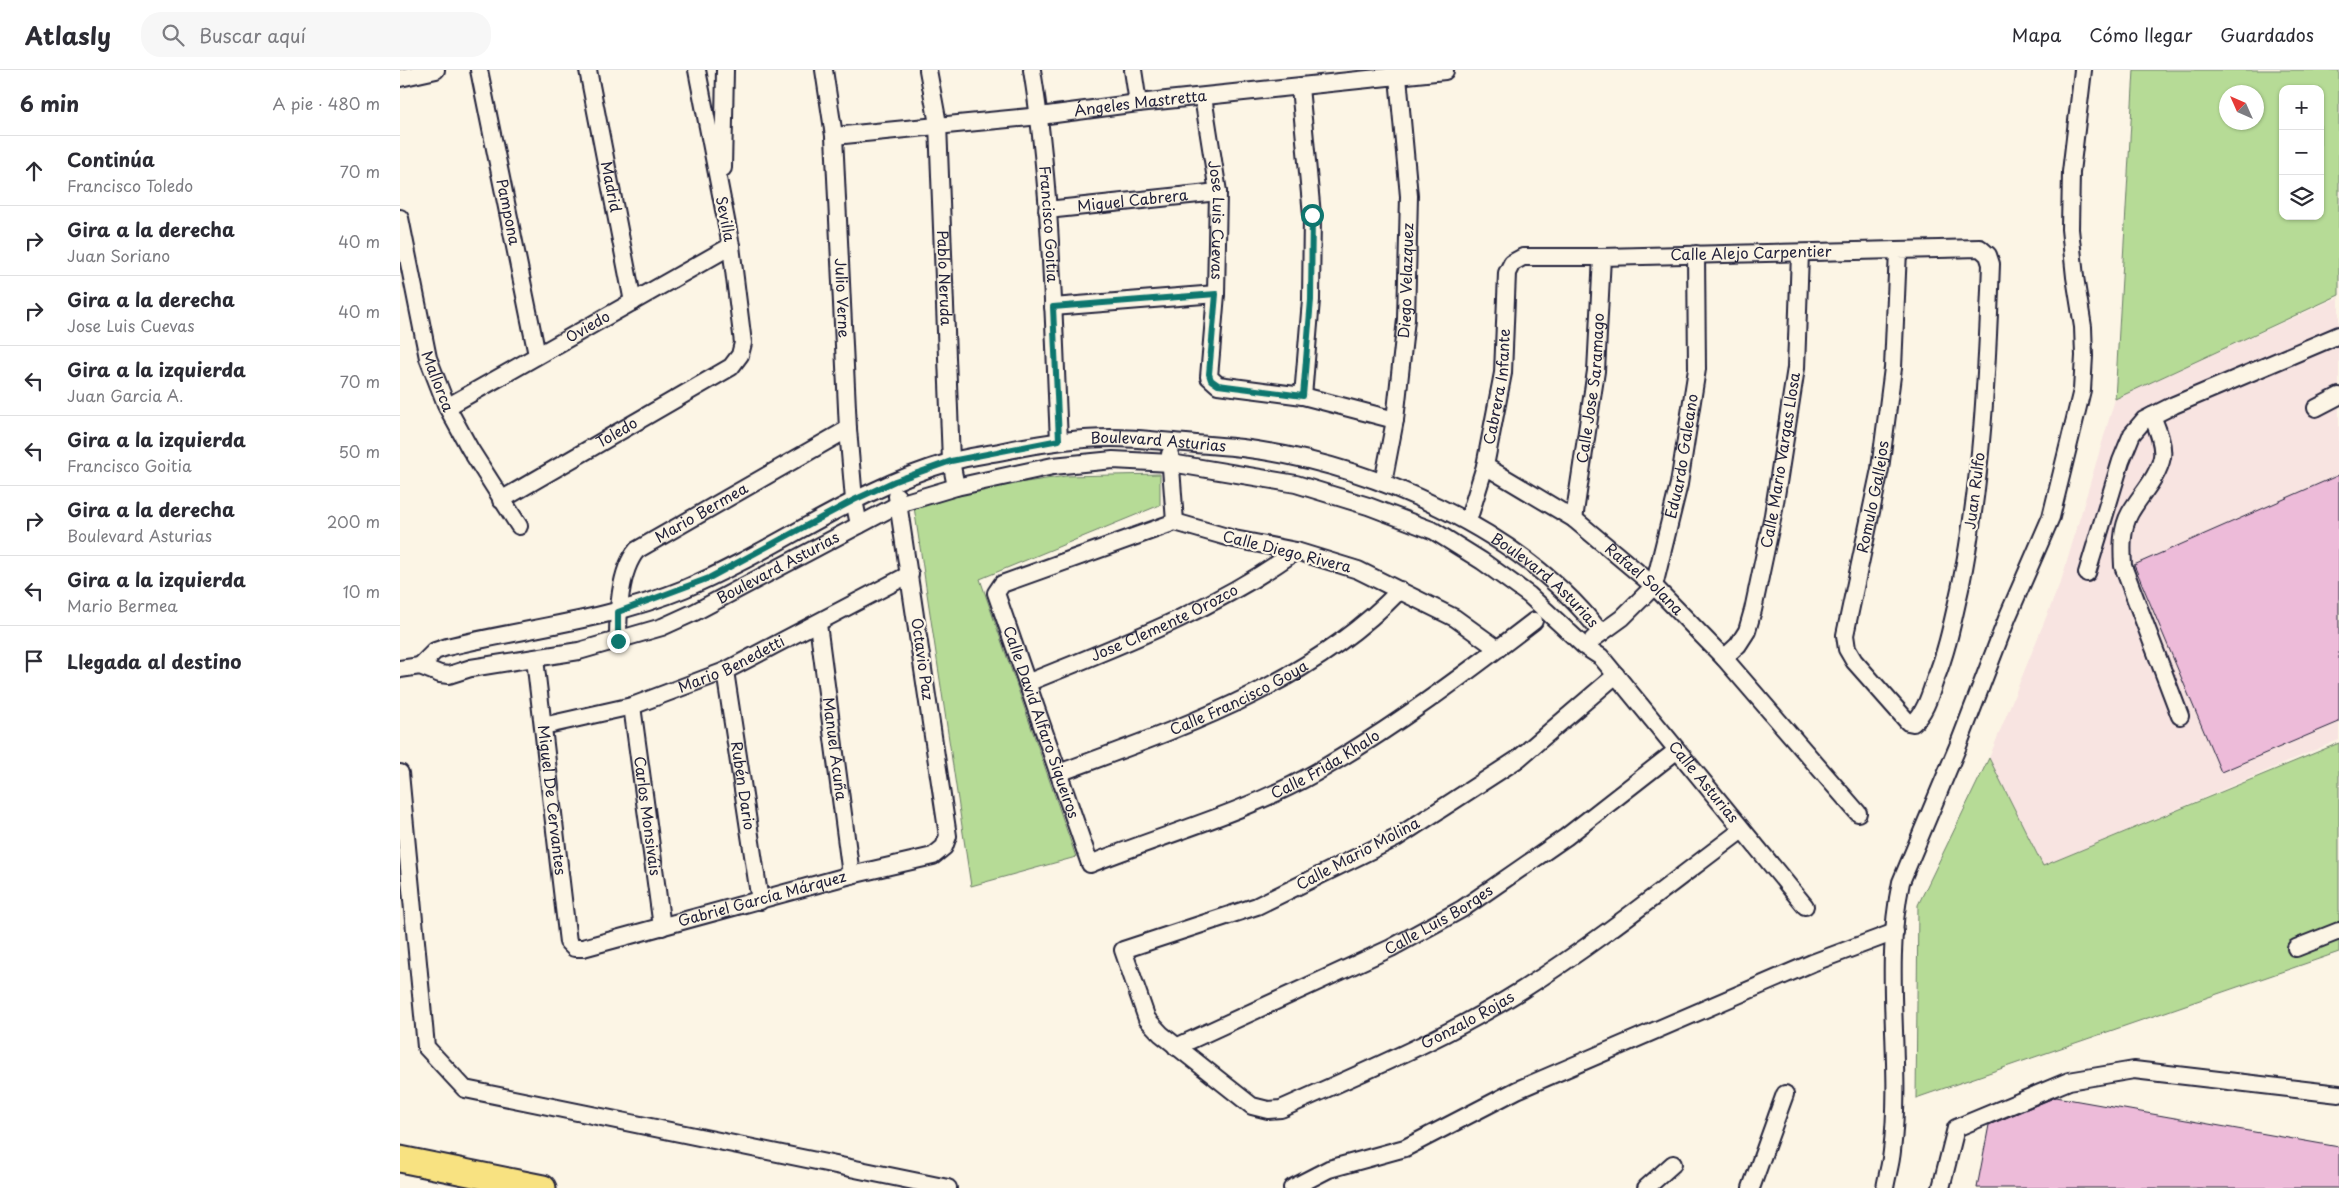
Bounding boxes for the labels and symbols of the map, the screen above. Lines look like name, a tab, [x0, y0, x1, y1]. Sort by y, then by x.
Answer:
street label: Ángeles Mastretta	[1072, 83, 1208, 121]
north arrow	[2219, 85, 2264, 130]
street label: Jose Luis Cuevas	[1203, 158, 1231, 280]
street label: Madrid	[596, 159, 628, 214]
street label: Francisco Goitia	[1034, 164, 1065, 284]
street label: Pampona	[491, 177, 527, 248]
street label: Miguel Cabrera	[1076, 182, 1190, 217]
street label: Sevilla	[711, 194, 742, 244]
route start	[1301, 204, 1324, 227]
street label: Diego Velazquez	[1391, 223, 1418, 339]
street label: Pablo Neruda	[932, 230, 959, 327]
street label: Calle Alejo Carpentier	[1670, 239, 1832, 265]
street label: Julio Verne	[830, 257, 857, 339]
street label: Oviedo	[561, 304, 614, 348]
street label: Calle Jose Saramago	[1569, 312, 1609, 465]
street label: Cabrera Infante	[1476, 328, 1515, 447]
street label: Mallorca	[416, 347, 461, 415]
street label: Calle Mario Vargas Llosa	[1753, 370, 1805, 550]
street label: Eduardo Galeano	[1658, 392, 1703, 521]
street label: Toledo	[591, 411, 641, 453]
street label: Boulevard Asturias	[1090, 425, 1227, 456]
street label: Romulo Gallejos	[1850, 439, 1894, 555]
street label: Juan Rulfo	[1957, 451, 1990, 531]
street label: Mario Bermea	[650, 476, 752, 548]
street label: Calle Diego Rivera	[1221, 523, 1355, 578]
street label: Boulevard Asturias	[712, 525, 843, 609]
street label: Boulevard Asturias	[1487, 526, 1605, 632]
street label: Rafael Solana	[1601, 537, 1690, 620]
street label: Jose Clemente Orozco	[1087, 577, 1242, 666]
street label: Octavio Paz	[906, 616, 941, 701]
street label: Calle David Alfaro Siqueiros	[998, 622, 1086, 821]
street label: Mario Benedetti	[674, 629, 788, 698]
route end	[607, 630, 630, 653]
street label: Calle Francisco Goya	[1166, 654, 1312, 740]
street label: Manuel Acuña	[818, 696, 854, 802]
street label: Calle Frida Khalo	[1266, 723, 1384, 804]
street label: Miguel De Cervantes	[533, 724, 573, 876]
street label: Calle Asturias	[1664, 735, 1745, 827]
street label: Rubén Dario	[726, 739, 762, 832]
street label: Carlos Monsiváis	[629, 755, 668, 877]
street label: Calle Mario Molina	[1291, 810, 1424, 895]
street label: Gabriel García Márquez	[675, 864, 848, 932]
street label: Calle Luis Borges	[1380, 878, 1497, 960]
street label: Gonzalo Rojas	[1416, 985, 1518, 1054]

